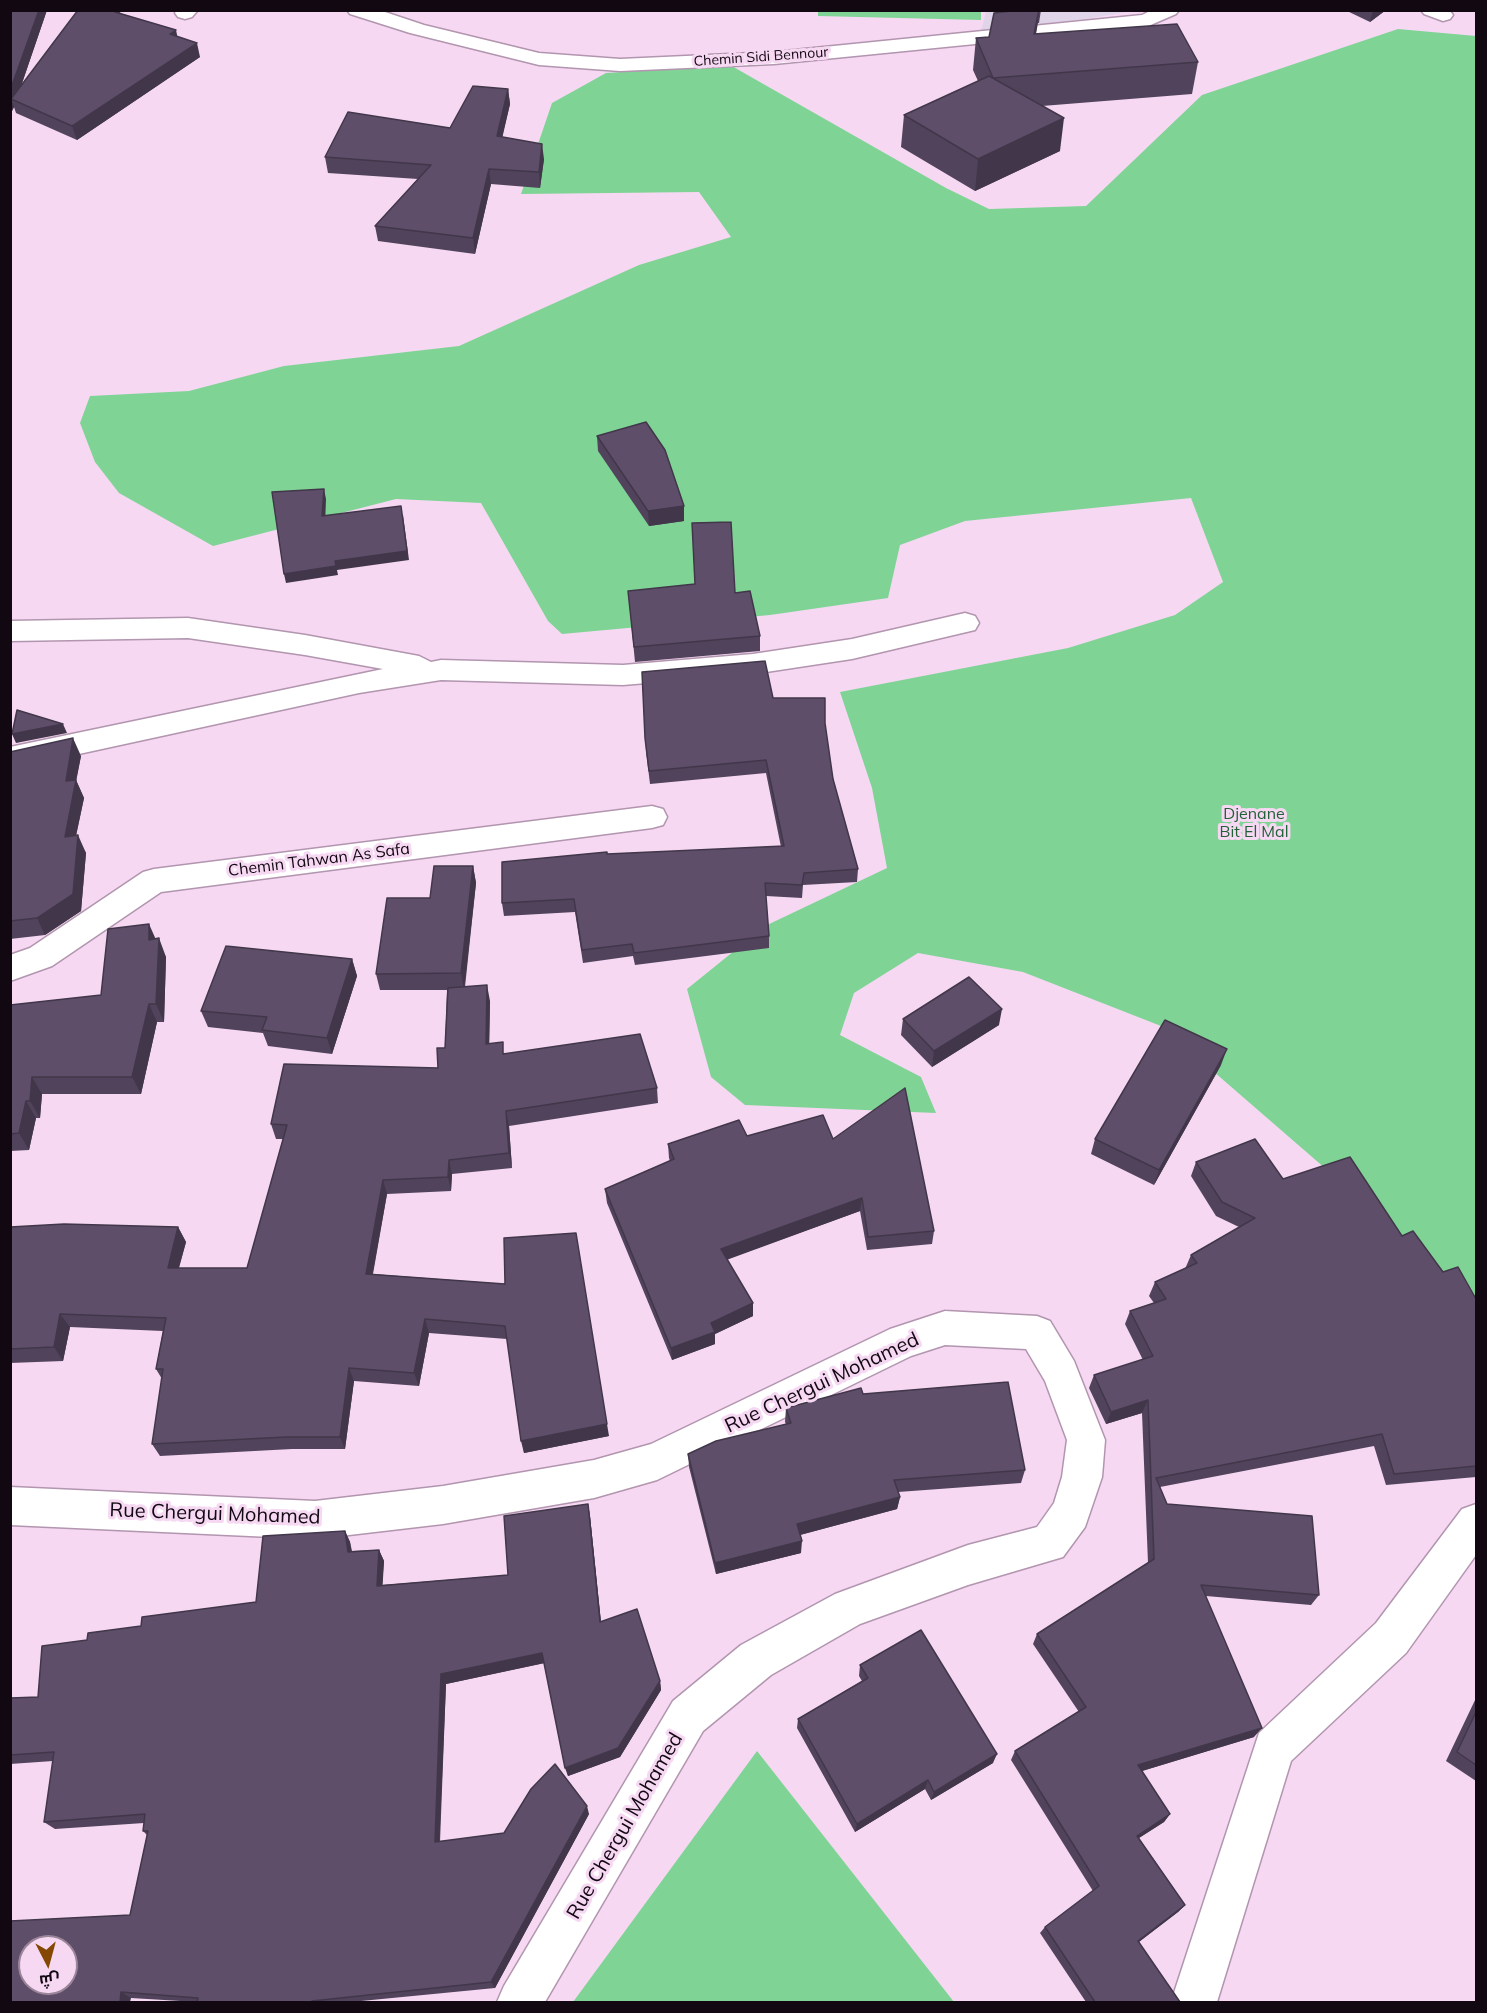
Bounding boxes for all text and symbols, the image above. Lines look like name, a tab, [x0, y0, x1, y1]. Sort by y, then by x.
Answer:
street label: Chemin Sidi Bennour	[693, 44, 829, 70]
park label: Djenane Bit El Mal	[1220, 804, 1288, 842]
street label: Chemin Tahwan As Safa	[227, 839, 411, 881]
street label: Rue Chergui Mohamed	[721, 1327, 923, 1439]
street label: Rue Chergui Mohamed	[109, 1498, 321, 1530]
street label: Rue Chergui Mohamed	[562, 1729, 688, 1923]
north arrow	[18, 1935, 78, 1995]
text: ش	[38, 1970, 61, 1992]

